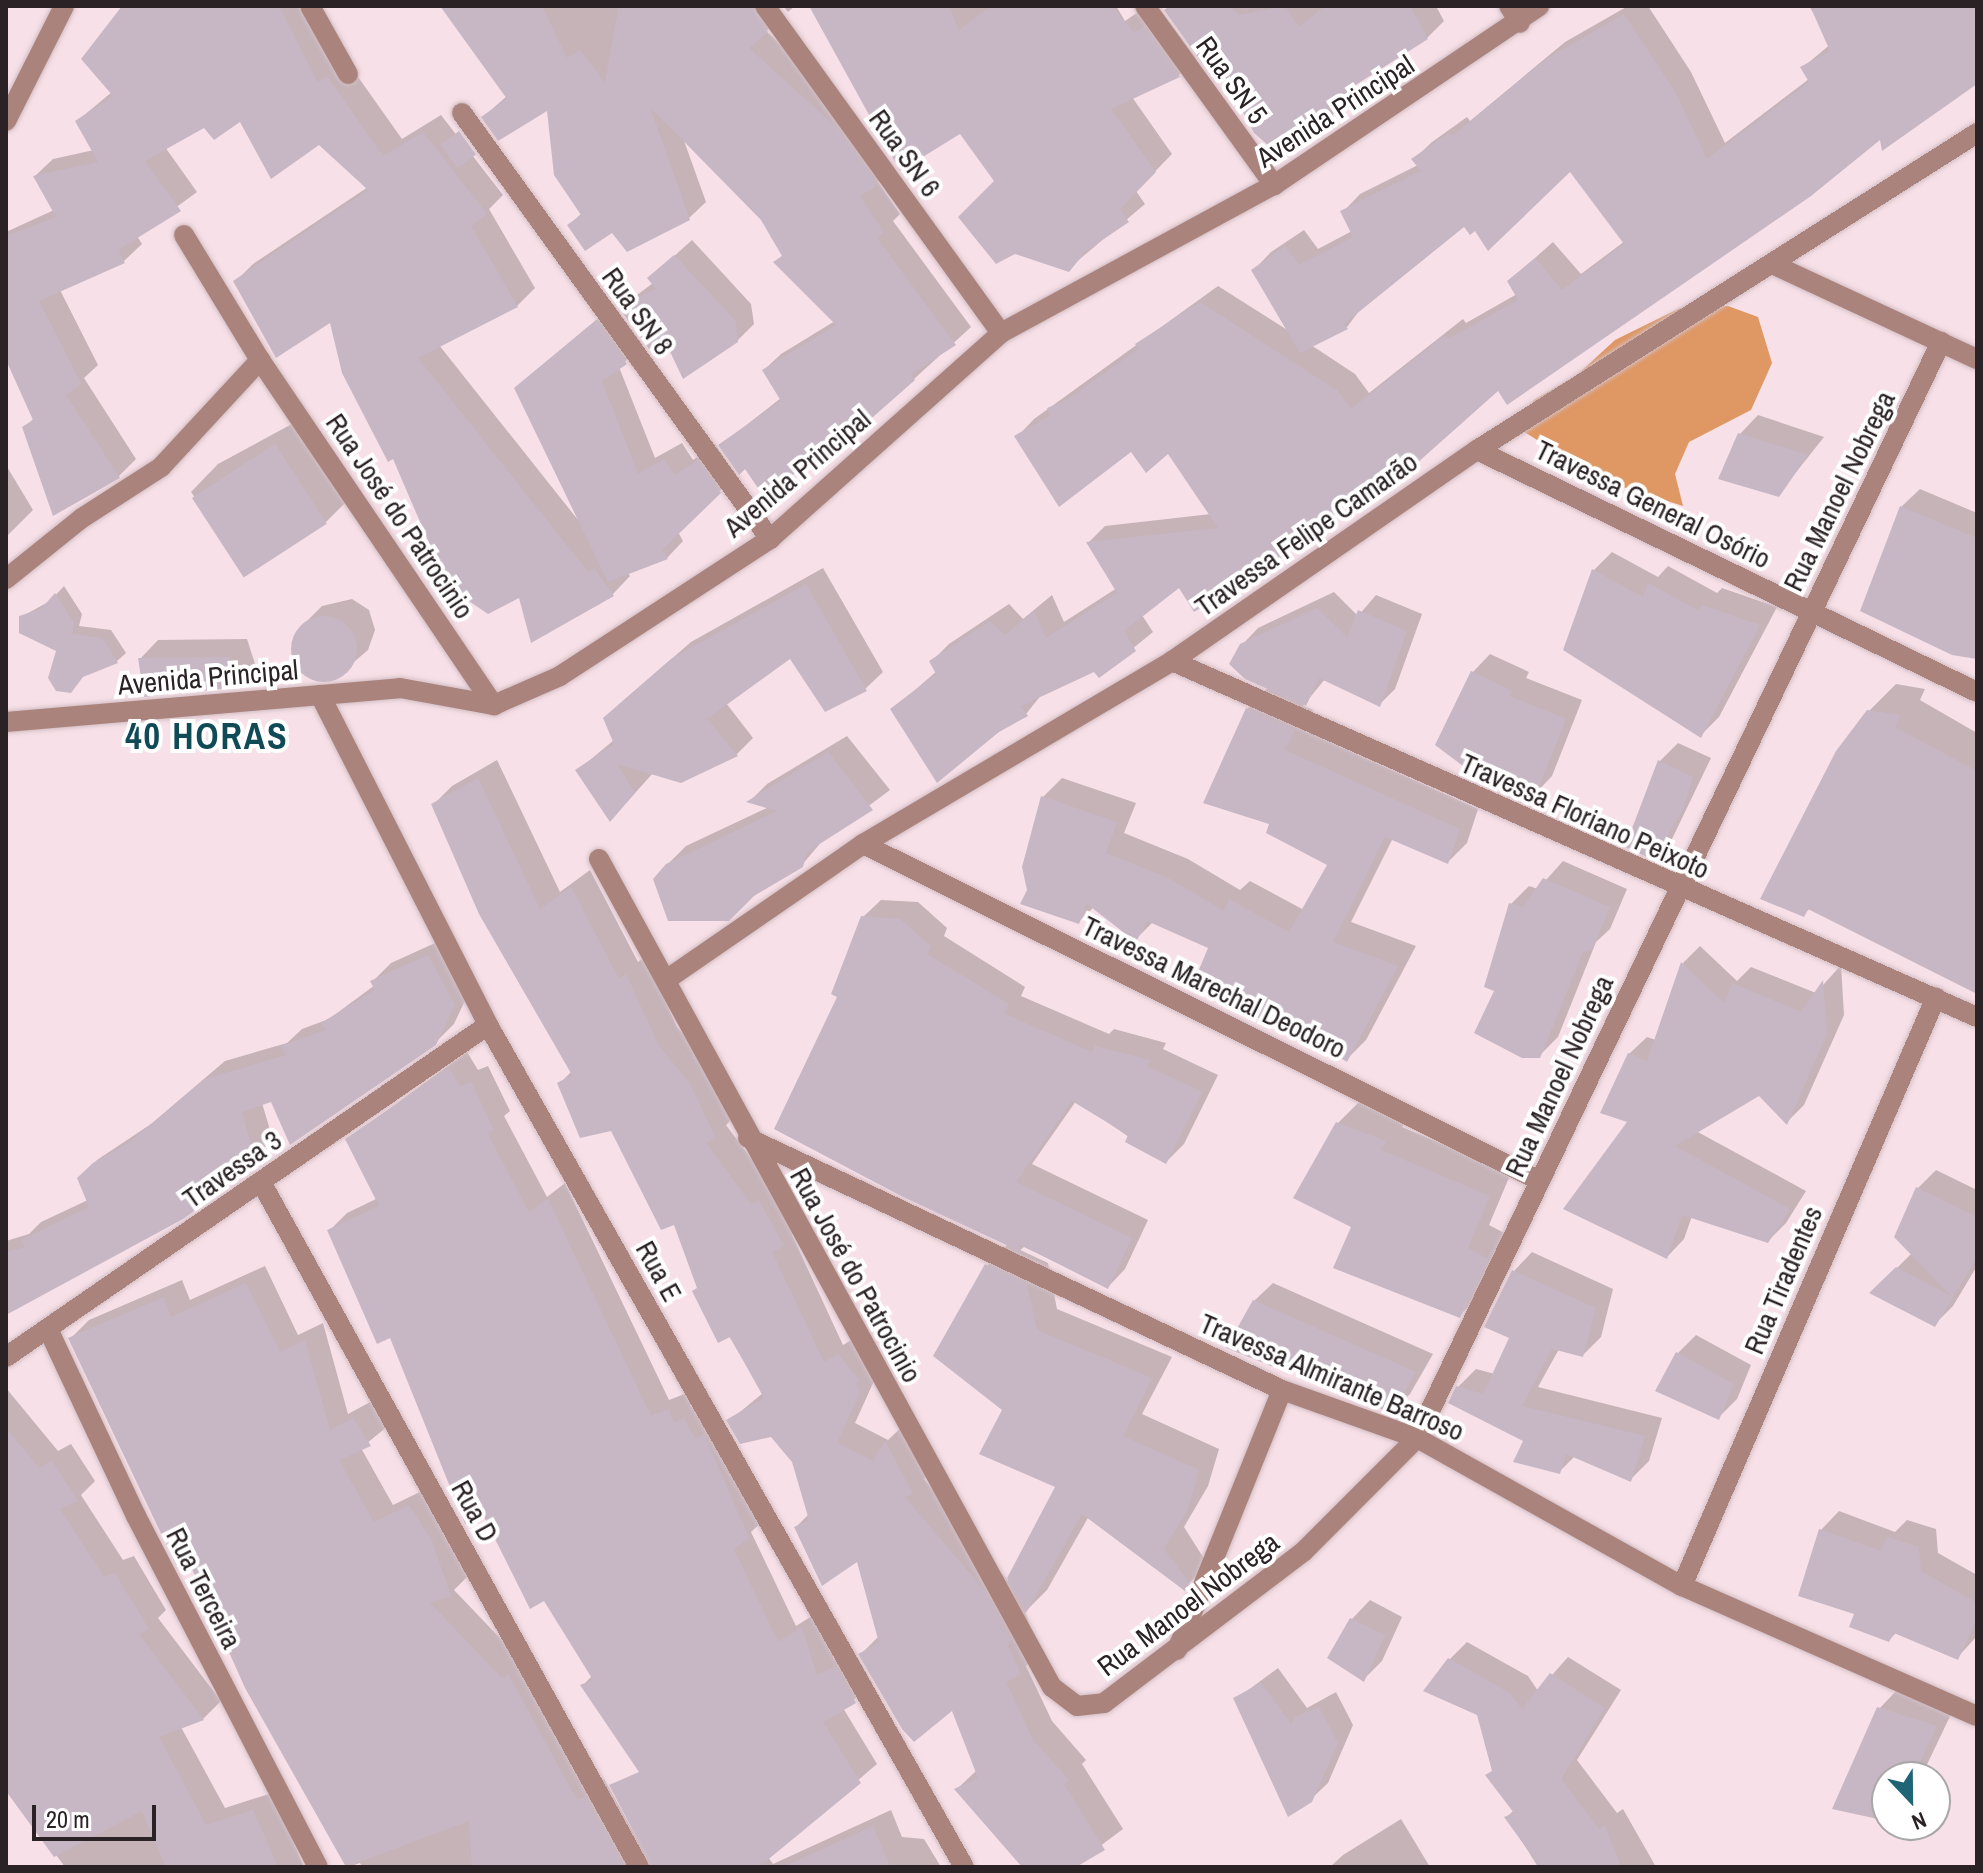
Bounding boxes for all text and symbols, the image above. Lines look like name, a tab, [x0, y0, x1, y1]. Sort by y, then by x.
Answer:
street label: Rua SN 5	[1189, 30, 1275, 130]
street label: Avenida Principal	[1250, 48, 1420, 174]
street label: Rua SN 6	[862, 103, 948, 203]
street label: Rua SN 8	[595, 261, 681, 361]
street label: Rua Manoel Nobrega	[1776, 386, 1902, 596]
street label: Avenida Principal	[717, 402, 877, 544]
street label: Rua José do Patrocinio	[319, 407, 481, 625]
street label: Travessa General Osório	[1530, 433, 1776, 575]
street label: Travessa Felipe Camarão	[1188, 445, 1424, 623]
street label: Avenida Principal	[116, 652, 300, 702]
district label: 40 HORAS	[125, 715, 289, 759]
street label: Travessa Floriano Peixoto	[1456, 746, 1714, 886]
street label: Travessa Marechal Deodoro	[1077, 909, 1351, 1065]
street label: Rua Manoel Nobrega	[1498, 970, 1620, 1182]
street label: Travessa 3	[176, 1123, 288, 1215]
street label: Rua José do Patrocinio	[783, 1162, 929, 1388]
street label: Rua Tiradentes	[1737, 1201, 1829, 1359]
street label: Rua E	[629, 1235, 689, 1307]
street label: Travessa Almirante Barroso	[1194, 1306, 1470, 1448]
street label: Rua D	[445, 1474, 505, 1548]
street label: Rua Terceira	[159, 1522, 249, 1654]
street label: Rua Manoel Nobrega	[1091, 1525, 1285, 1683]
north arrow	[1871, 1761, 1951, 1841]
scale bar	[36, 1789, 160, 1839]
text: 20 m	[46, 1803, 90, 1835]
text: N	[1908, 1805, 1931, 1838]

